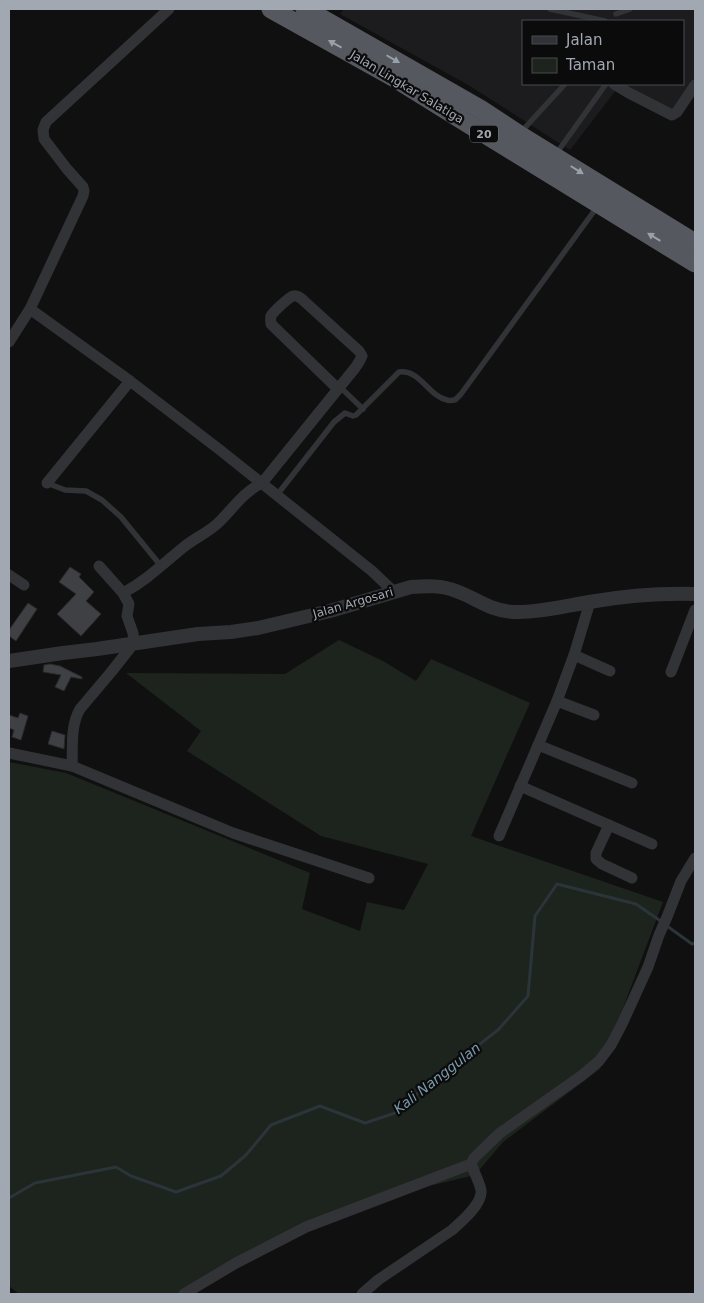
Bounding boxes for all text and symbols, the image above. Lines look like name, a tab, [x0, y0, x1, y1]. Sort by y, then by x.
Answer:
legend	[522, 20, 684, 85]
text: Jalan	[565, 31, 602, 49]
one-way arrow	[328, 40, 342, 48]
street label: Jalan Lingkar Salatiga	[347, 47, 466, 126]
one-way arrow	[386, 54, 400, 63]
text: Taman	[565, 56, 615, 74]
road number: 20	[470, 126, 498, 142]
one-way arrow	[570, 165, 583, 174]
one-way arrow	[647, 233, 660, 242]
street label: Jalan Argosari	[310, 585, 395, 621]
water label: Kali Nanggulan	[391, 1039, 483, 1117]

